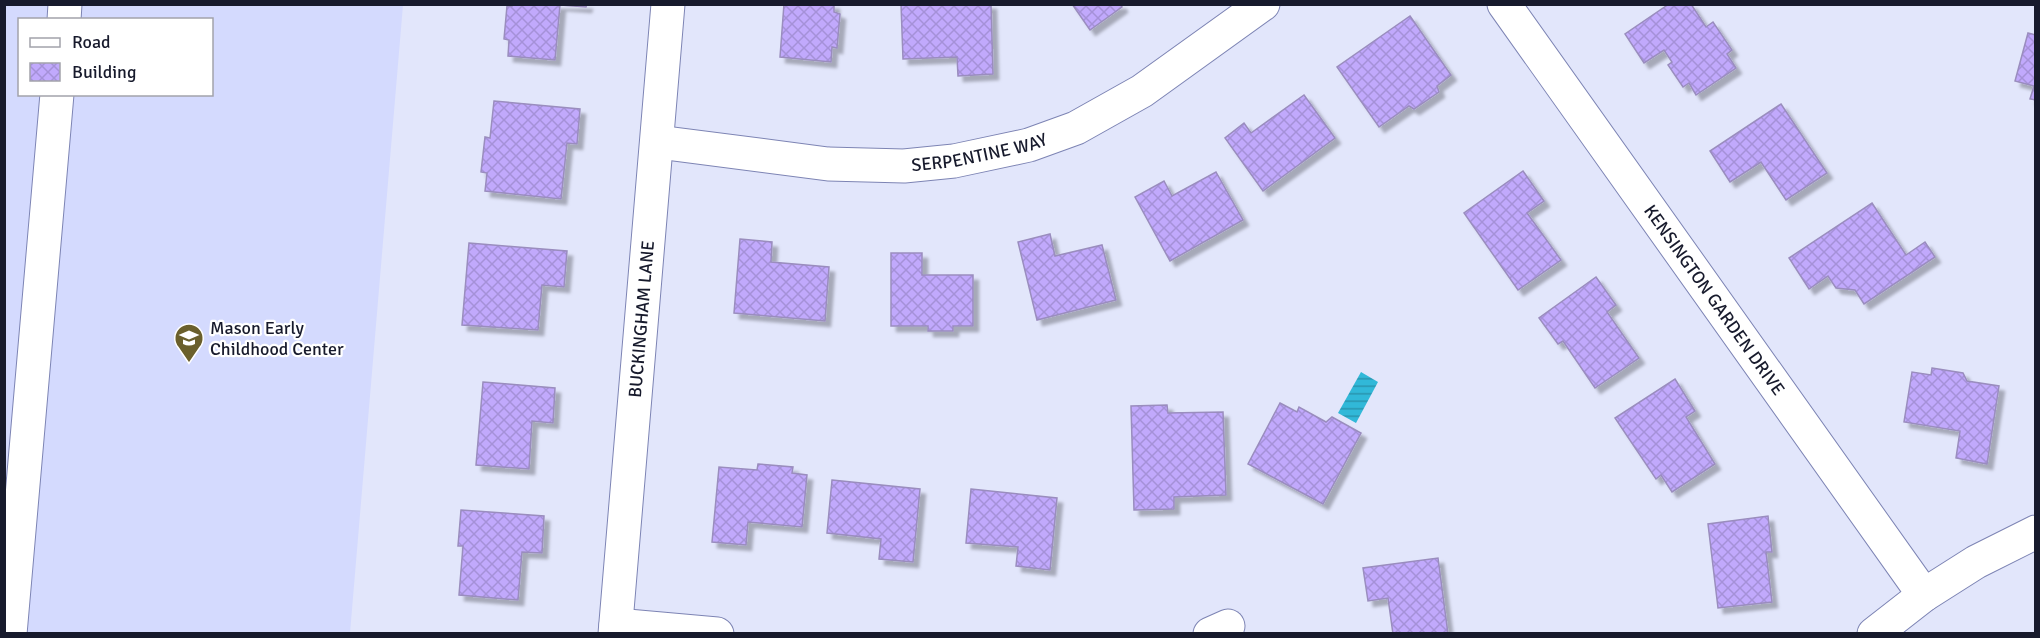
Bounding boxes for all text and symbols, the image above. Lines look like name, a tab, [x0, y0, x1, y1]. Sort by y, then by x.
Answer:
legend	[18, 18, 213, 96]
text: Road	[72, 31, 111, 53]
text: Building	[72, 61, 136, 83]
street label: SERPENTINE WAY	[910, 128, 1050, 176]
street label: KENSINGTON GARDEN DRIVE	[1639, 200, 1789, 399]
street label: BUCKINGHAM LANE	[624, 240, 659, 399]
place label: Mason Early Childhood Center	[210, 317, 344, 360]
school or university icon: Mason Early Childhood Center	[173, 322, 205, 364]

